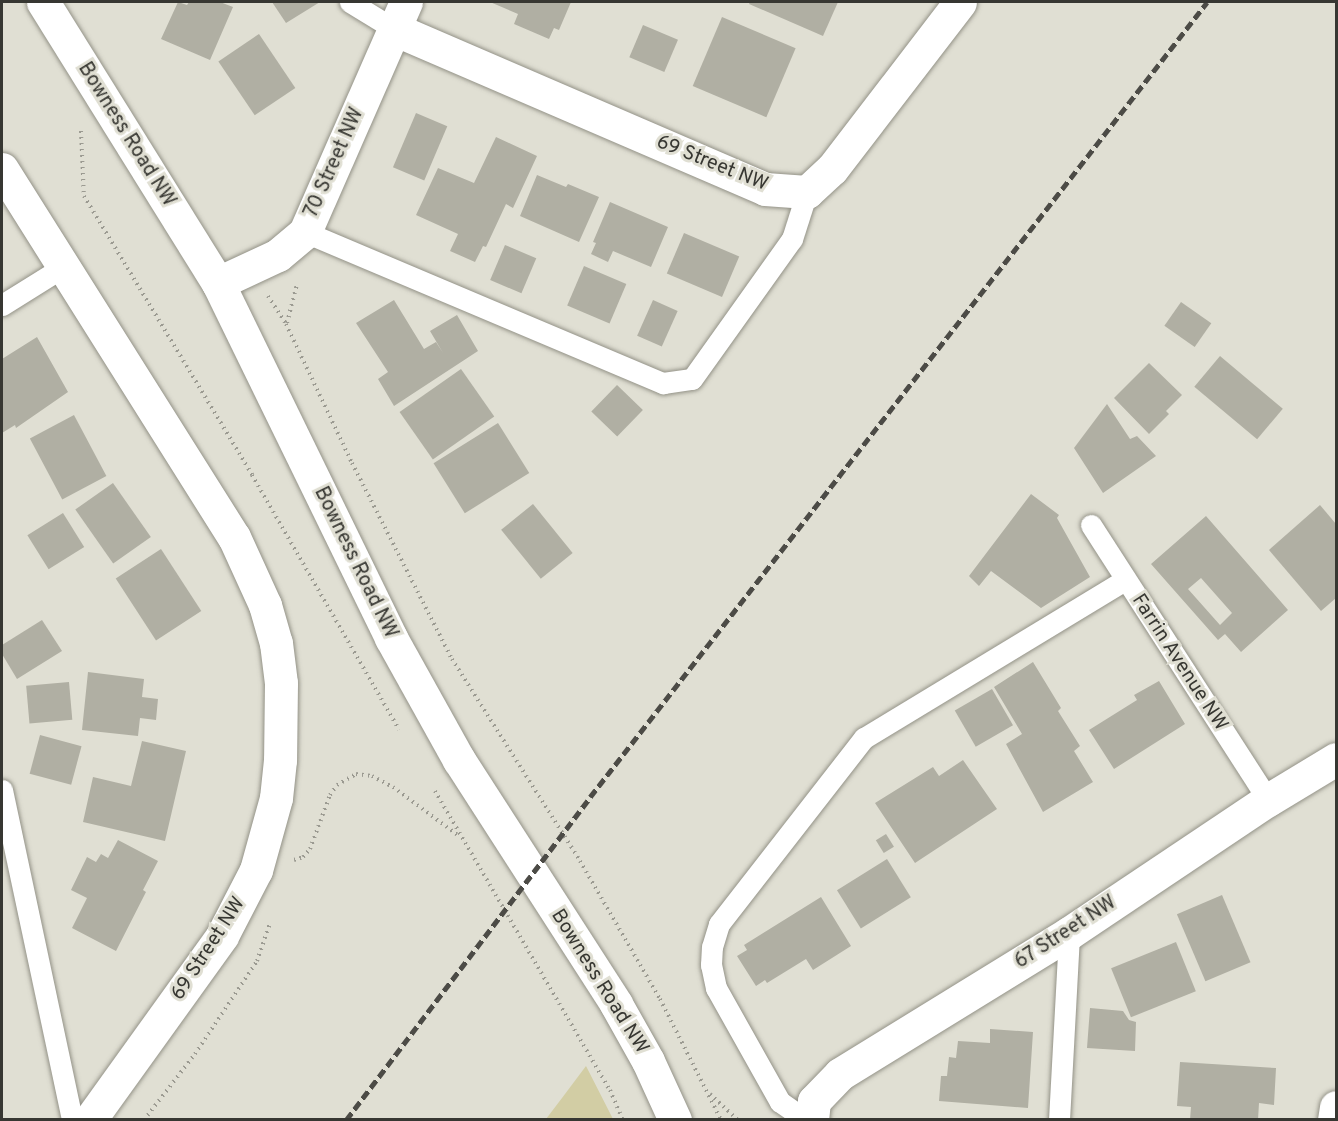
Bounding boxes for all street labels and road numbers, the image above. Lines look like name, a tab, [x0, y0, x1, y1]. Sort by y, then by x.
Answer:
street label: Bowness Road NW	[72, 58, 180, 212]
street label: 70 Street NW	[300, 104, 370, 222]
street label: 69 Street NW	[653, 131, 771, 197]
street label: Bowness Road NW	[308, 483, 402, 643]
street label: Farrin Avenue NW	[1126, 590, 1232, 736]
street label: 67 Street NW	[1010, 891, 1122, 975]
street label: 69 Street NW	[167, 893, 251, 1005]
street label: Bowness Road NW	[545, 905, 653, 1059]

